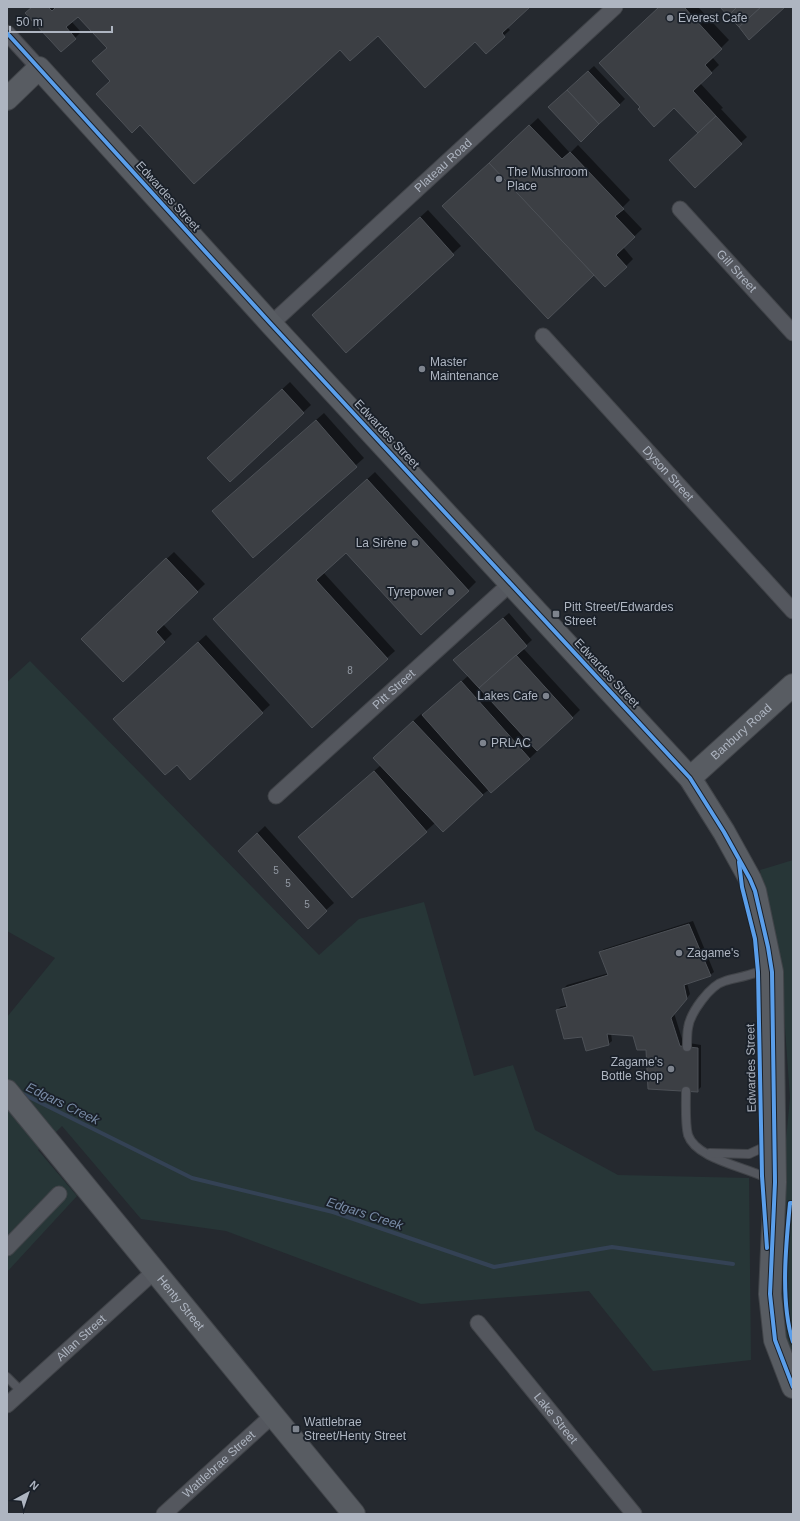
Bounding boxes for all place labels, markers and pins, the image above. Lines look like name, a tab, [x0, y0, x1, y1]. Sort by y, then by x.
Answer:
place label: Everest Cafe	[678, 11, 748, 25]
marker: Everest Cafe	[665, 13, 675, 23]
place label: The Mushroom Place	[507, 165, 588, 193]
marker: The Mushroom Place	[494, 174, 504, 184]
place label: Master Maintenance	[430, 355, 499, 383]
marker: Master Maintenance	[417, 364, 427, 374]
place label: La Sirène	[356, 536, 407, 550]
marker: La Sirène	[410, 538, 420, 548]
place label: Tyrepower	[387, 585, 443, 599]
marker: Tyrepower	[446, 587, 456, 597]
place label: Pitt Street/Edwardes Street	[564, 600, 673, 628]
marker: Pitt Street/Edwardes Street	[551, 609, 561, 619]
place label: Lakes Cafe	[477, 689, 538, 703]
marker: Lakes Cafe	[541, 691, 551, 701]
place label: PRLAC	[491, 736, 531, 750]
marker: PRLAC	[478, 738, 488, 748]
place label: Zagame's	[687, 946, 739, 960]
marker: Zagame's	[674, 948, 684, 958]
place label: Zagame's Bottle Shop	[601, 1055, 663, 1083]
marker: Zagame's Bottle Shop	[666, 1064, 676, 1074]
place label: Wattlebrae Street/Henty Street	[304, 1415, 407, 1443]
marker: Wattlebrae Street/Henty Street	[291, 1424, 301, 1434]

